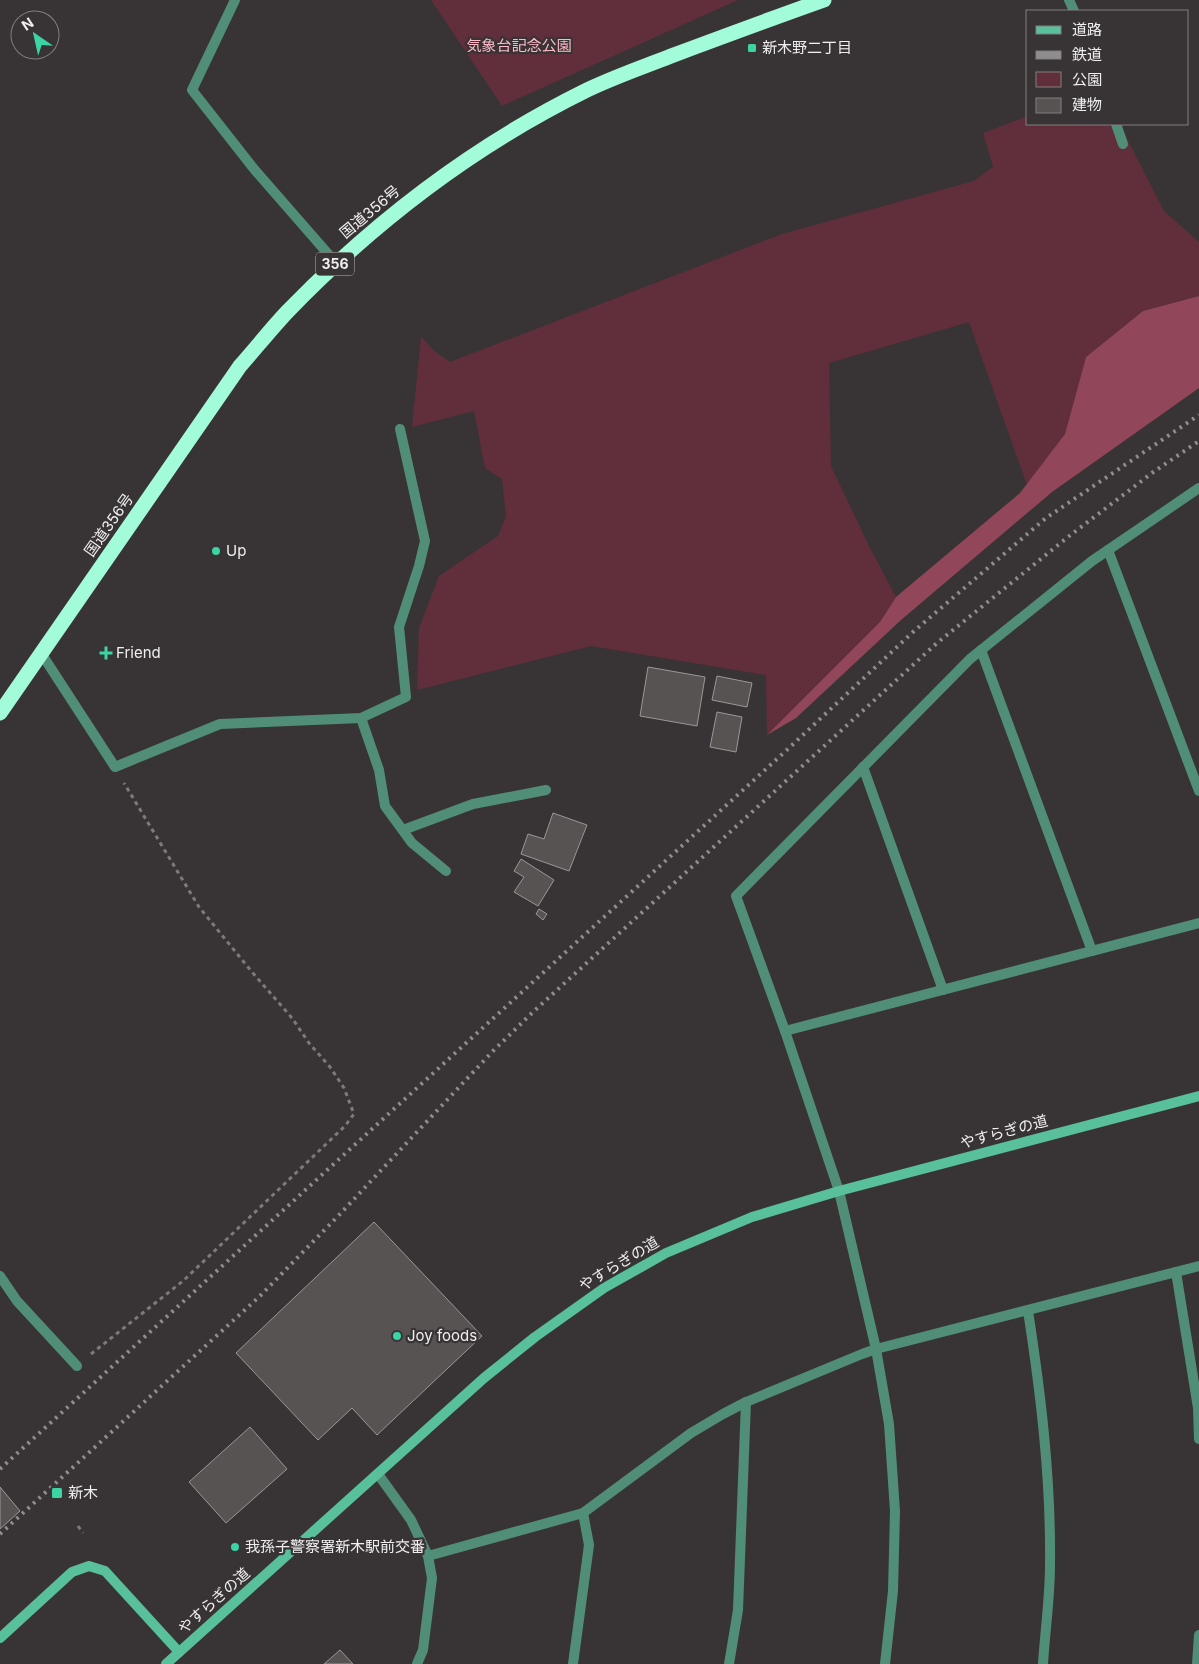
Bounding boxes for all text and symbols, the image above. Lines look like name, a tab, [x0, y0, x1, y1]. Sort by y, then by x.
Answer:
north arrow	[10, 10, 60, 60]
legend	[1026, 10, 1189, 125]
text: N	[18, 14, 37, 34]
text: 道路	[1072, 20, 1102, 39]
park label: 気象台記念公園	[466, 36, 572, 55]
place label: 新木野二丁目	[762, 38, 852, 57]
marker: 新木野二丁目	[746, 42, 758, 54]
text: 鉄道	[1072, 45, 1102, 64]
text: 公園	[1072, 70, 1102, 89]
text: 建物	[1072, 95, 1102, 114]
street label: 国道356号	[336, 181, 404, 242]
road number: 356	[316, 252, 354, 276]
street label: 国道356号	[80, 489, 137, 560]
place label: Up	[226, 541, 246, 560]
marker: Up	[210, 545, 222, 557]
place label: Friend	[116, 643, 161, 662]
marker: Friend	[100, 647, 112, 659]
street label: やすらぎの道	[958, 1111, 1050, 1152]
street label: やすらぎの道	[575, 1232, 662, 1295]
place label: Joy foods	[407, 1326, 477, 1345]
marker: Joy foods	[391, 1330, 403, 1342]
place label: 新木	[68, 1483, 98, 1502]
marker: 新木	[50, 1486, 64, 1500]
place label: 我孫子警察署新木駅前交番	[245, 1537, 425, 1556]
marker: 我孫子警察署新木駅前交番	[229, 1541, 241, 1553]
street label: やすらぎの道	[174, 1563, 253, 1638]

